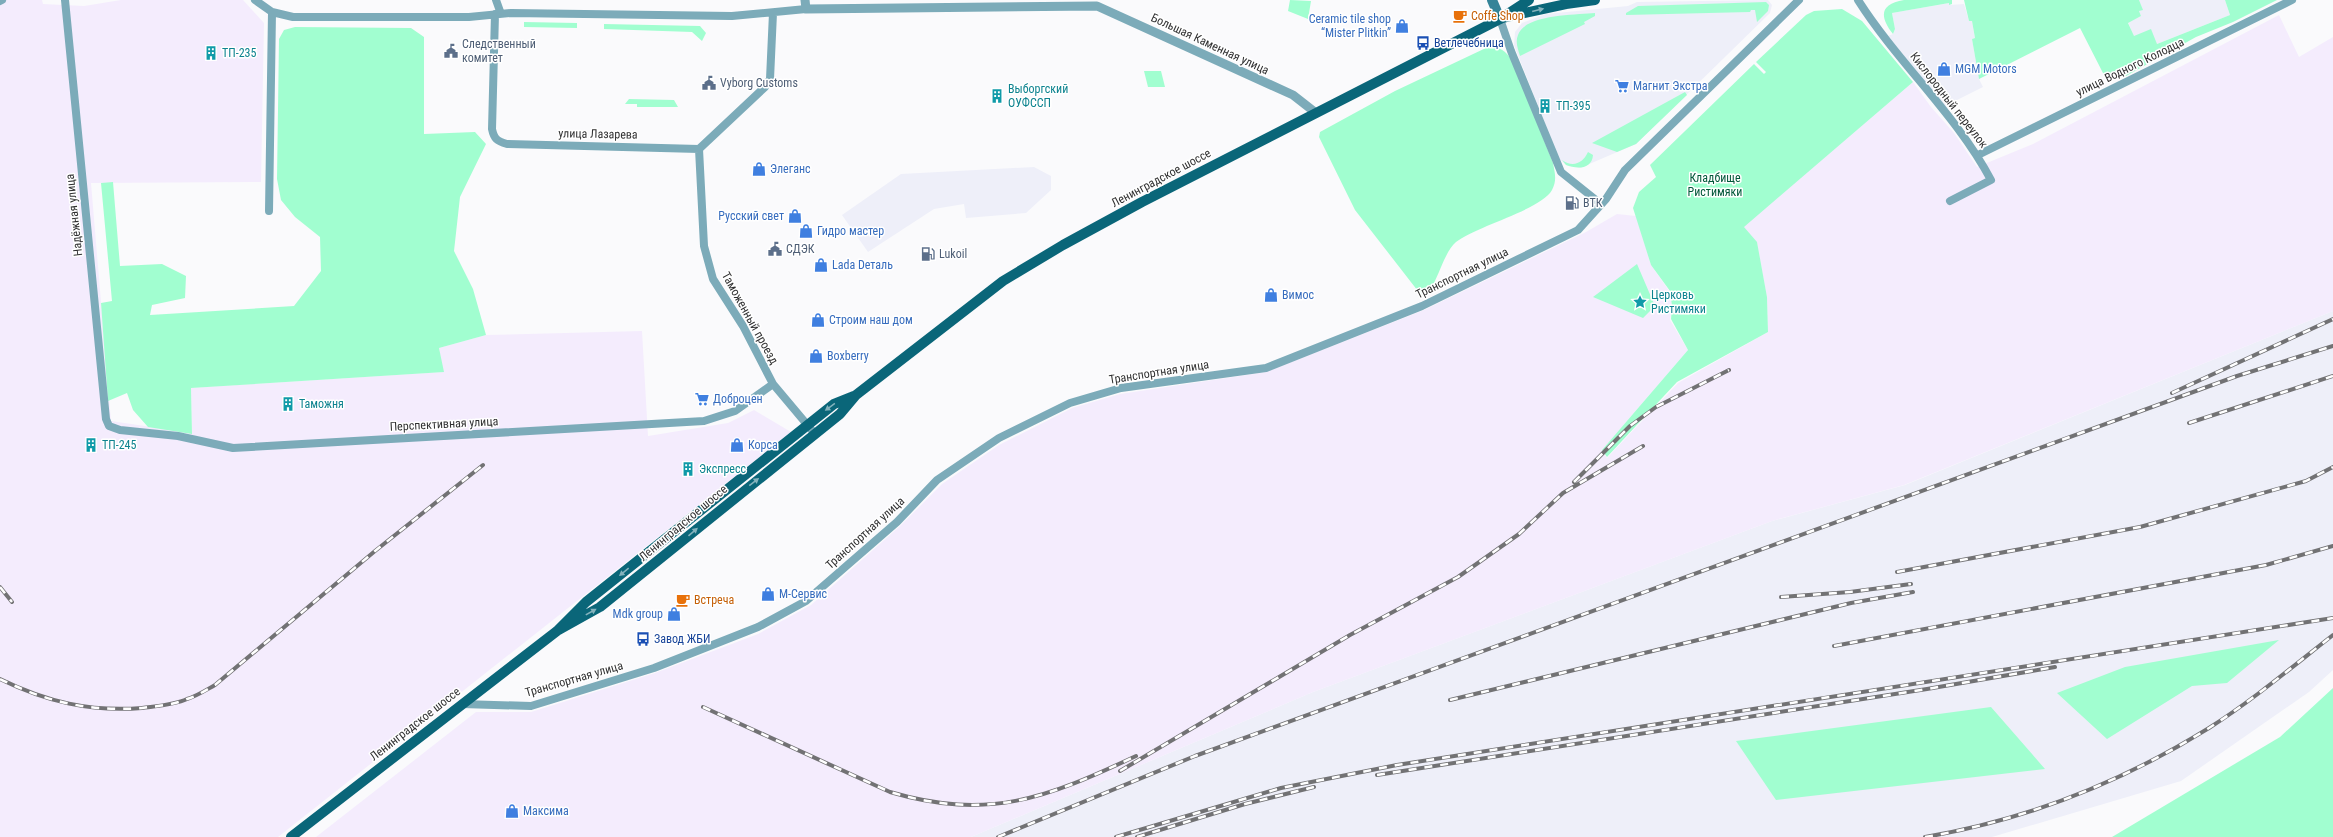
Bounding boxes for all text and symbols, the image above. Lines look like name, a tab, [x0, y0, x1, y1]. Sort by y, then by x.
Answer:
one-way arrow	[1532, 7, 1544, 13]
cafe icon: Coffe Shop	[1452, 8, 1468, 24]
place label: Coffe Shop	[1471, 9, 1524, 23]
street label: Большая Каменная улица	[1149, 10, 1271, 78]
place label: Ceramic tile shop “Mister Plitkin”	[1309, 12, 1391, 40]
shop icon: Ceramic tile shop “Mister Plitkin”	[1394, 18, 1410, 34]
bus stop icon: Ветлечебница	[1415, 35, 1431, 51]
street label: улица Водного Колодца	[2074, 35, 2186, 99]
place label: Ветлечебница	[1434, 36, 1504, 50]
place label: Следственный комитет	[462, 37, 536, 65]
public building icon: Следственный комитет	[443, 43, 459, 59]
building icon: ТП-235	[203, 45, 219, 61]
place label: ТП-235	[222, 46, 257, 60]
street label: Кислородный переулок	[1907, 49, 1991, 151]
shop icon: MGM Motors	[1936, 61, 1952, 77]
place label: MGM Motors	[1955, 62, 2017, 76]
public building icon: Vyborg Customs	[701, 75, 717, 91]
place label: Vyborg Customs	[720, 76, 798, 90]
supermarket icon: Магнит Экстра	[1614, 78, 1630, 94]
place label: Магнит Экстра	[1633, 79, 1708, 93]
place label: Выборгский ОУФССП	[1008, 82, 1068, 110]
building icon: Выборгский ОУФССП	[989, 88, 1005, 104]
building icon: ТП-395	[1537, 98, 1553, 114]
place label: ТП-395	[1556, 99, 1591, 113]
street label: улица Лазарева	[558, 126, 638, 142]
street label: Ленинградское шоссе	[1109, 146, 1213, 210]
shop icon: Элеганс	[751, 161, 767, 177]
place label: Элеганс	[770, 162, 811, 176]
park label: Кладбище Ристимяки	[1688, 171, 1742, 199]
street label: Надёжная улица	[63, 173, 85, 257]
fuel station icon: ВТК	[1564, 195, 1580, 211]
place label: ВТК	[1583, 196, 1603, 210]
shop icon: Русский свет	[787, 208, 803, 224]
place label: Русский свет	[718, 209, 784, 223]
shop icon: Гидро мастер	[798, 223, 814, 239]
place label: Гидро мастер	[817, 224, 884, 238]
public building icon: СДЭК	[767, 241, 783, 257]
place label: СДЭК	[786, 242, 815, 256]
street label: Транспортная улица	[1414, 244, 1511, 301]
fuel station icon: Lukoil	[920, 246, 936, 262]
place label: Lukoil	[939, 247, 967, 261]
shop icon: Lada Dеталь	[813, 257, 829, 273]
place label: Lada Dеталь	[832, 258, 893, 272]
street label: Таможенный проезд	[719, 269, 781, 367]
shop icon: Вимос	[1263, 287, 1279, 303]
place label: Вимос	[1282, 288, 1314, 302]
place label: Церковь Ристимяки	[1651, 288, 1706, 316]
place icon: Церковь Ристимяки	[1632, 294, 1648, 310]
shop icon: Строим наш дом	[810, 312, 826, 328]
place label: Строим наш дом	[829, 313, 913, 327]
shop icon: Boxberry	[808, 348, 824, 364]
place label: Boxberry	[827, 349, 869, 363]
street label: Транспортная улица	[1108, 357, 1210, 387]
supermarket icon: Доброцен	[694, 391, 710, 407]
place label: Доброцен	[713, 392, 763, 406]
building icon: Таможня	[280, 396, 296, 412]
place label: Таможня	[299, 397, 344, 411]
one-way arrow	[825, 403, 836, 411]
street label: Перспективная улица	[389, 414, 499, 434]
building icon: ТП-245	[83, 437, 99, 453]
shop icon: Корса	[729, 437, 745, 453]
place label: ТП-245	[102, 438, 137, 452]
place label: Корса	[748, 438, 778, 452]
building icon: Экспресс	[680, 461, 696, 477]
place label: Экспресс	[699, 462, 746, 476]
one-way arrow	[749, 478, 759, 486]
street label: Ленинградское шоссе	[636, 482, 730, 564]
street label: Транспортная улица	[823, 494, 907, 572]
one-way arrow	[688, 528, 699, 537]
one-way arrow	[618, 567, 629, 576]
shop icon: М-Сервис	[760, 586, 776, 602]
place label: М-Сервис	[779, 587, 828, 601]
cafe icon: Встреча	[675, 592, 691, 608]
place label: Встреча	[694, 593, 735, 607]
shop icon: Mdk group	[666, 606, 682, 622]
place label: Mdk group	[613, 607, 663, 621]
one-way arrow	[585, 609, 597, 616]
bus stop icon: Завод ЖБИ	[635, 631, 651, 647]
place label: Завод ЖБИ	[654, 632, 710, 646]
street label: Транспортная улица	[524, 658, 625, 700]
street label: Ленинградское шоссе	[367, 684, 463, 764]
shop icon: Максима	[504, 803, 520, 819]
place label: Максима	[523, 804, 569, 818]

